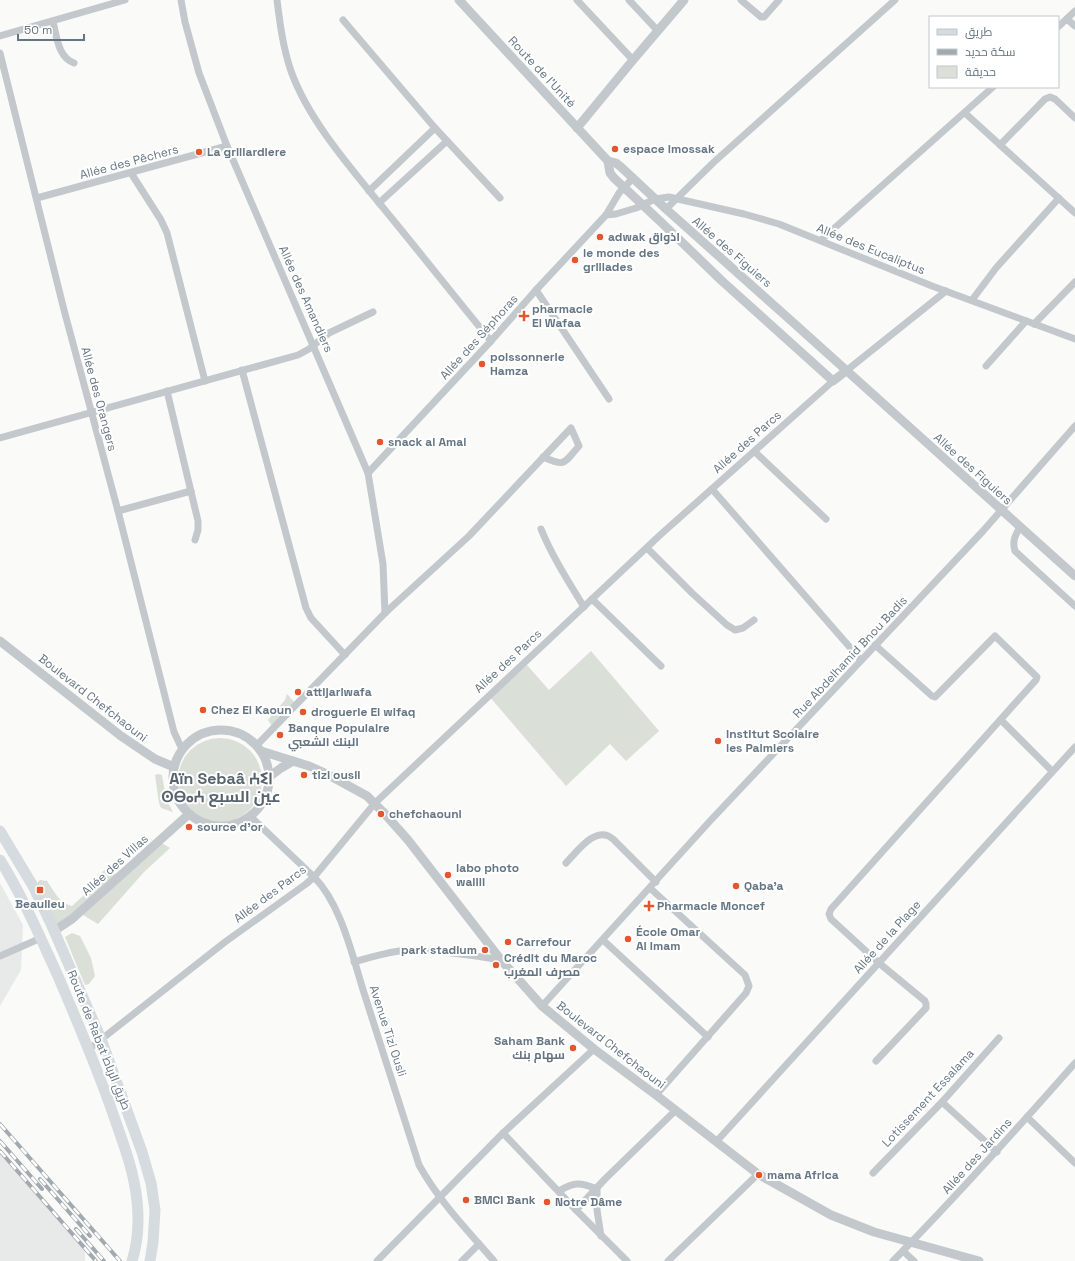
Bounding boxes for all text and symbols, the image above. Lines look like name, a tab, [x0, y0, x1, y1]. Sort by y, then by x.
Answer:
scale bar	[18, 16, 84, 42]
legend	[929, 16, 1059, 88]
text: 50 m	[24, 22, 52, 38]
text: طريق	[965, 24, 993, 40]
street label: Route de l'Unité	[505, 33, 579, 111]
text: سكة حديد	[965, 44, 1016, 60]
text: حديقة	[965, 64, 996, 80]
street label: Allée des Pêchers	[78, 141, 180, 183]
place label: espace imossak	[623, 141, 715, 157]
place label: La grillardiere	[207, 144, 286, 160]
marker: espace imossak	[610, 144, 620, 154]
marker: La grillardiere	[194, 147, 204, 157]
street label: Allée des Figuiers	[689, 213, 775, 291]
street label: Allée des Eucaliptus	[814, 220, 928, 278]
place label: adwak اذواق	[608, 229, 680, 245]
marker: adwak اذواق	[595, 232, 605, 242]
street label: Allée des Amandiers	[275, 243, 337, 355]
place label: le monde des grillades	[583, 245, 660, 275]
marker: le monde des grillades	[570, 255, 580, 265]
street label: Allée des Séphoras	[436, 291, 522, 383]
place label: pharmacie El Wafaa	[532, 301, 593, 331]
marker: pharmacie El Wafaa	[519, 311, 529, 321]
street label: Allée des Orangers	[77, 345, 121, 453]
place label: poissonnerie Hamza	[490, 349, 565, 379]
marker: poissonnerie Hamza	[477, 359, 487, 369]
street label: Allée des Parcs	[709, 407, 785, 477]
street label: Allée des Figuiers	[930, 430, 1016, 508]
place label: snack al Amal	[388, 434, 466, 450]
marker: snack al Amal	[375, 437, 385, 447]
street label: Rue Abdelhamid Bnou Badis	[789, 593, 911, 721]
street label: Allée des Parcs	[471, 626, 545, 696]
street label: Boulevard Chefchaouni	[35, 650, 151, 746]
place label: attijariwafa	[306, 684, 372, 700]
marker: attijariwafa	[293, 687, 303, 697]
place label: Chez El Kaoun	[211, 702, 292, 718]
place label: droguerie El wifaq	[311, 704, 416, 720]
marker: Chez El Kaoun	[198, 705, 208, 715]
marker: droguerie El wifaq	[298, 707, 308, 717]
place label: Banque Populaire البنك الشعبي	[288, 720, 390, 752]
place label: Institut Scolaire les Palmiers	[726, 726, 819, 756]
marker: Banque Populaire البنك الشعبي	[275, 730, 285, 740]
marker: Institut Scolaire les Palmiers	[713, 736, 723, 746]
place label: tizi ousli	[312, 767, 361, 783]
district label: Aïn Sebaâ ⵄⵉⵏ ⵙⴱⴰⵄ عين السبع	[161, 768, 281, 807]
marker: tizi ousli	[299, 770, 309, 780]
place label: chefchaouni	[389, 806, 462, 822]
marker: chefchaouni	[376, 809, 386, 819]
place label: source d'or	[197, 819, 263, 835]
marker: source d'or	[184, 822, 194, 832]
street label: Allée des Villas	[78, 831, 152, 899]
place label: labo photo walili	[456, 860, 519, 890]
street label: Allée des Parcs	[231, 862, 309, 926]
marker: labo photo walili	[443, 870, 453, 880]
place label: Qaba'a	[744, 878, 784, 894]
marker: Qaba'a	[731, 881, 741, 891]
marker: Beaulieu	[35, 885, 45, 895]
place label: Beaulieu	[15, 896, 65, 912]
street label: Allée de la Plage	[850, 897, 924, 977]
place label: Pharmacie Moncef	[657, 898, 765, 914]
marker: Pharmacie Moncef	[644, 901, 654, 911]
place label: École Omar Al Imam	[636, 924, 700, 954]
place label: Carrefour	[516, 934, 571, 950]
marker: École Omar Al Imam	[623, 934, 633, 944]
marker: Carrefour	[503, 937, 513, 947]
place label: park stadium	[401, 942, 477, 958]
marker: park stadium	[480, 945, 490, 955]
place label: Crédit du Maroc مصرف المغرب	[504, 950, 597, 980]
marker: Crédit du Maroc مصرف المغرب	[491, 960, 501, 970]
street label: Route de Rabat طريق الرباط	[64, 968, 134, 1112]
street label: Avenue Tizi Ousli	[366, 983, 410, 1079]
street label: Boulevard Chefchaouni	[553, 997, 669, 1093]
place label: Saham Bank سهام بنك	[494, 1033, 565, 1063]
marker: Saham Bank سهام بنك	[568, 1043, 578, 1053]
street label: Lotissement Essalama	[878, 1046, 978, 1150]
street label: Allée des Jardins	[938, 1114, 1016, 1198]
place label: mama Africa	[767, 1167, 839, 1183]
marker: mama Africa	[754, 1170, 764, 1180]
place label: BMCI Bank	[474, 1192, 536, 1208]
place label: Notre Dâme	[555, 1194, 622, 1210]
marker: BMCI Bank	[461, 1195, 471, 1205]
marker: Notre Dâme	[542, 1197, 552, 1207]

